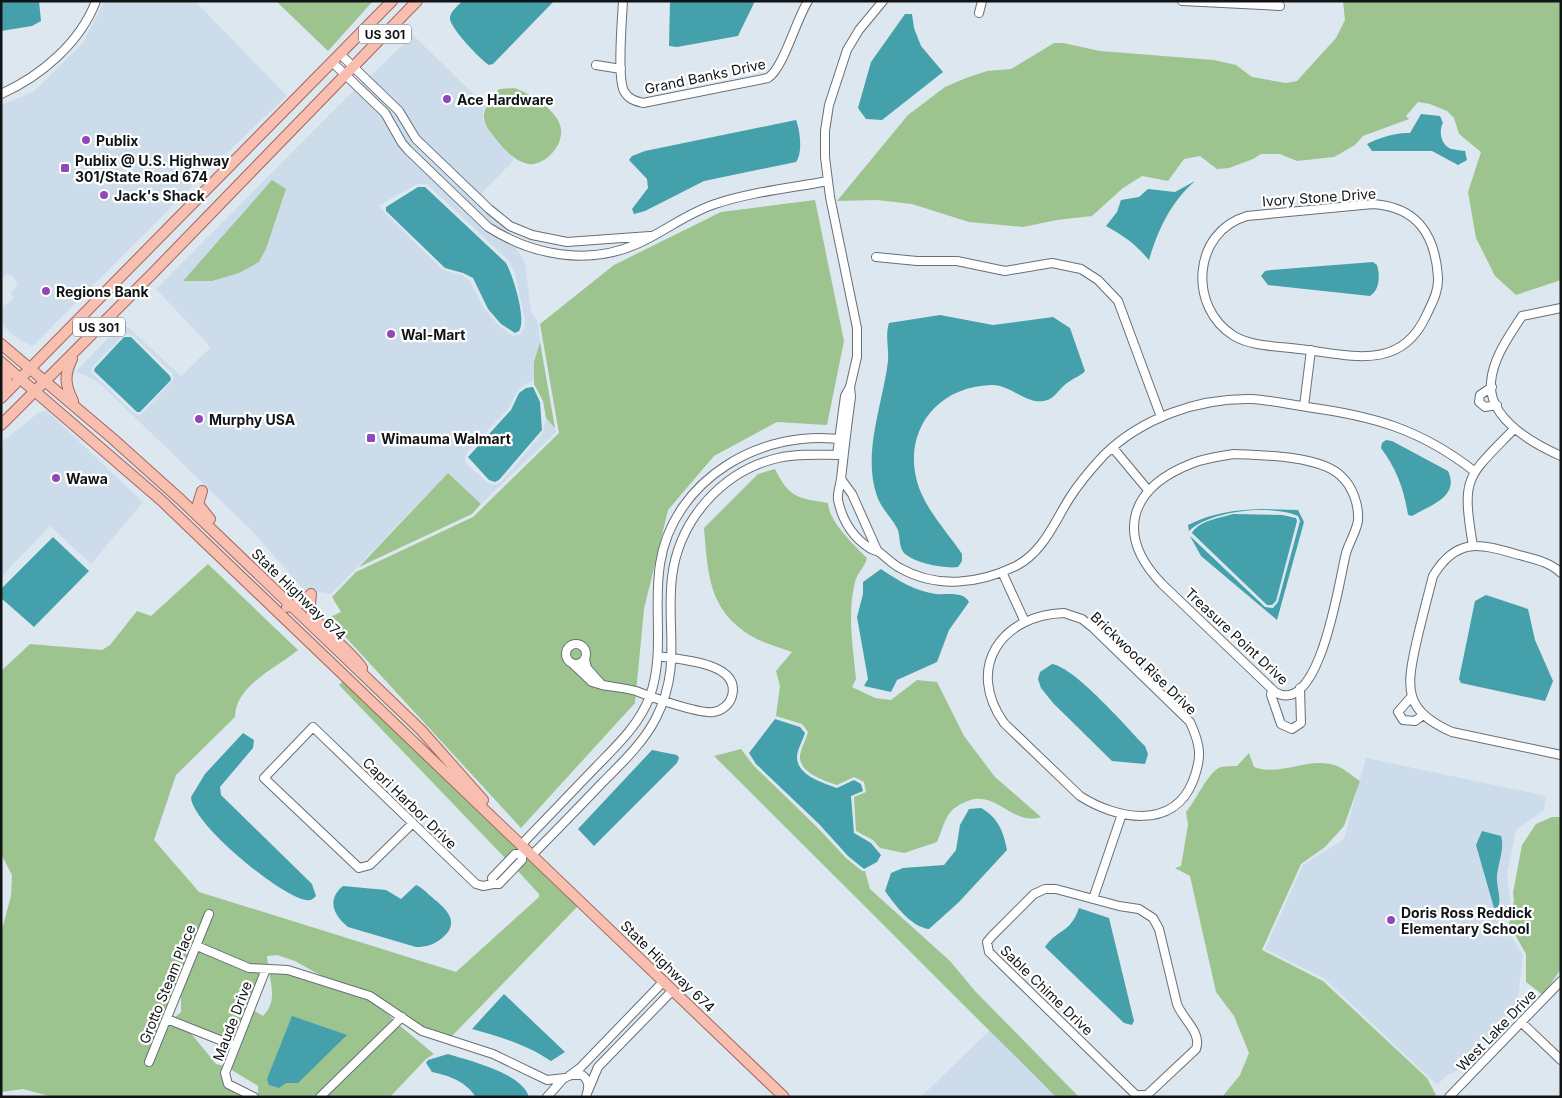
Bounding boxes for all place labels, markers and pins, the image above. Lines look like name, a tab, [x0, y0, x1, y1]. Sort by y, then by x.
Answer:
place label: Ace Hardware	[457, 91, 554, 108]
marker: Ace Hardware	[441, 93, 453, 105]
place label: Publix	[96, 132, 138, 149]
marker: Publix	[80, 134, 92, 146]
place label: Publix @ U.S. Highway 301/State Road 674	[75, 152, 230, 185]
marker: Publix @ U.S. Highway 301/State Road 674	[59, 162, 71, 174]
place label: Jack's Shack	[114, 187, 206, 204]
marker: Jack's Shack	[98, 189, 110, 201]
place label: Regions Bank	[56, 283, 150, 300]
marker: Regions Bank	[40, 285, 52, 297]
place label: Wal-Mart	[401, 326, 465, 343]
marker: Wal-Mart	[385, 328, 397, 340]
place label: Murphy USA	[209, 411, 296, 428]
marker: Murphy USA	[193, 413, 205, 425]
place label: Wimauma Walmart	[381, 430, 511, 447]
marker: Wimauma Walmart	[365, 432, 377, 444]
place label: Wawa	[66, 470, 108, 487]
marker: Wawa	[50, 472, 62, 484]
place label: Doris Ross Reddick Elementary School	[1401, 904, 1533, 937]
marker: Doris Ross Reddick Elementary School	[1385, 914, 1397, 926]

